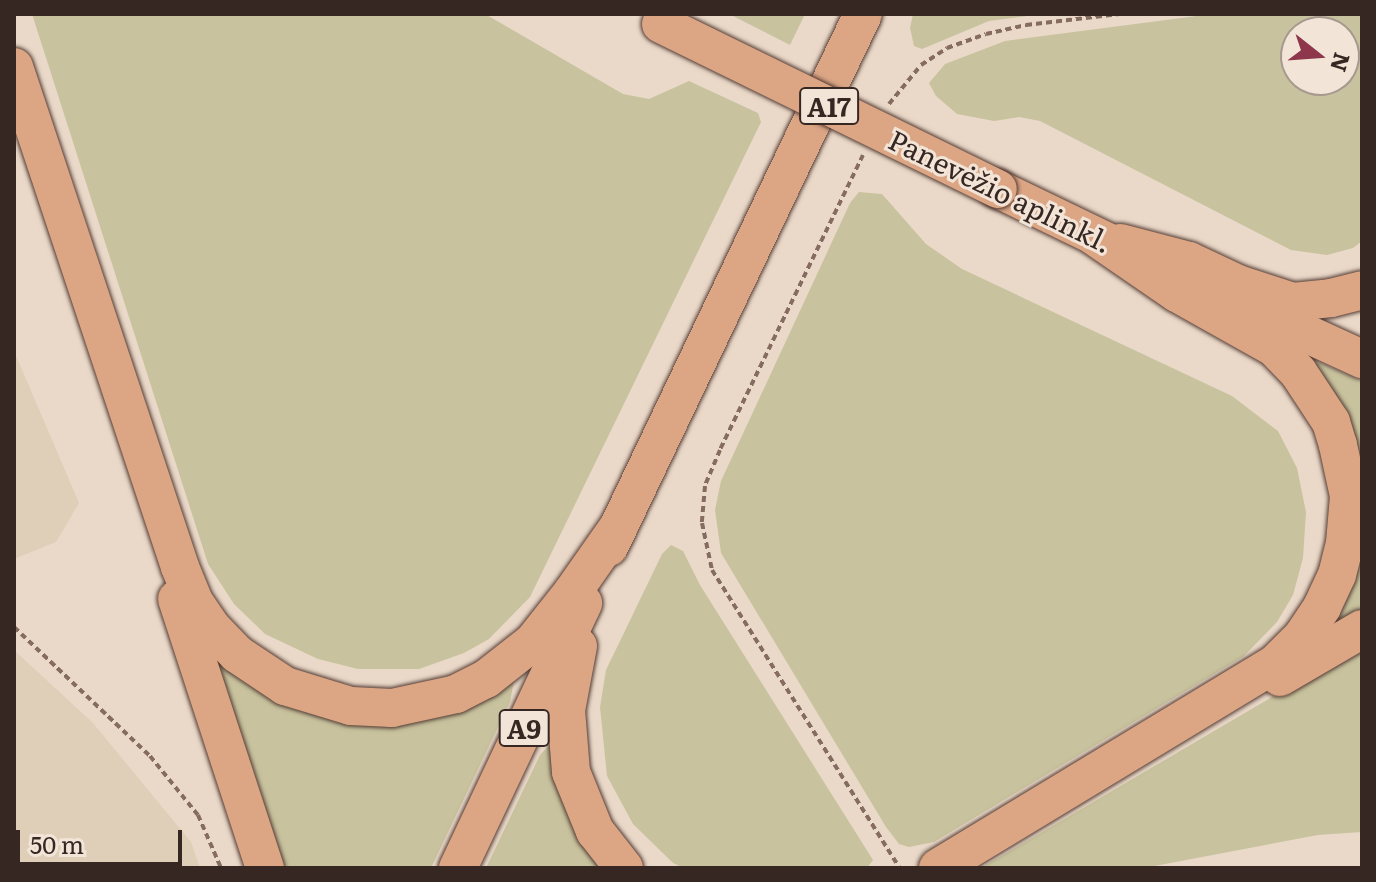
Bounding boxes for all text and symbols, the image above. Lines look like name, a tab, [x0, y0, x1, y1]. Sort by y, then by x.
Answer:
north arrow	[1280, 16, 1360, 96]
text: N	[1323, 49, 1360, 76]
road number: A17	[799, 84, 859, 128]
street label: Panevėžio aplinkl.	[884, 121, 1118, 259]
road number: A9	[498, 706, 550, 750]
scale bar	[20, 814, 186, 864]
text: 50 m	[30, 826, 84, 861]

